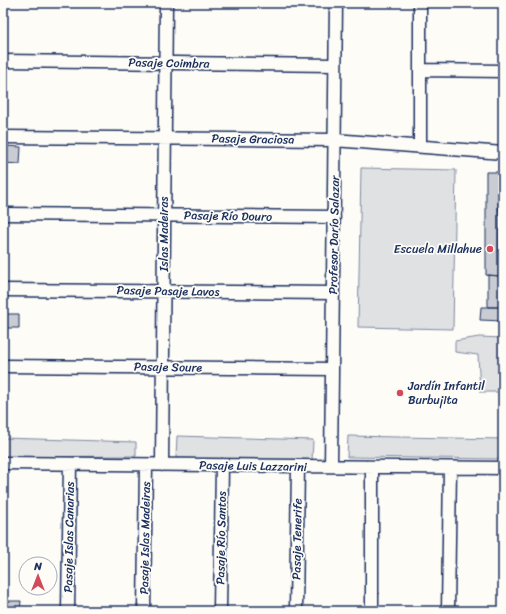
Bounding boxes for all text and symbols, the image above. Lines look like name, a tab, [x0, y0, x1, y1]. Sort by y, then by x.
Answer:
street label: Pasaje Coimbra	[128, 51, 210, 75]
street label: Pasaje Graciosa	[211, 127, 295, 151]
street label: Profesor Darío Salazar	[322, 174, 346, 295]
street label: Islas Madeiras	[153, 196, 175, 272]
street label: Pasaje Río Douro	[184, 204, 272, 228]
place label: Escuela Millahue	[394, 238, 482, 260]
marker: Escuela Millahue	[485, 244, 495, 254]
street label: Pasaje Pasaje Lavos	[116, 279, 220, 303]
street label: Pasaje Soure	[134, 355, 203, 379]
place label: Jardín Infantil Burbujita	[407, 375, 485, 411]
marker: Jardín Infantil Burbujita	[395, 388, 405, 398]
street label: Pasaje Luis Lazzarini	[199, 454, 308, 478]
street label: Pasaje Islas Canarias	[57, 481, 81, 593]
street label: Pasaje Islas Madeiras	[133, 481, 157, 595]
street label: Pasaje Río Santos	[209, 491, 233, 585]
street label: Pasaje Tenerife	[285, 498, 309, 580]
north arrow	[18, 556, 58, 596]
text: N	[33, 557, 42, 576]

